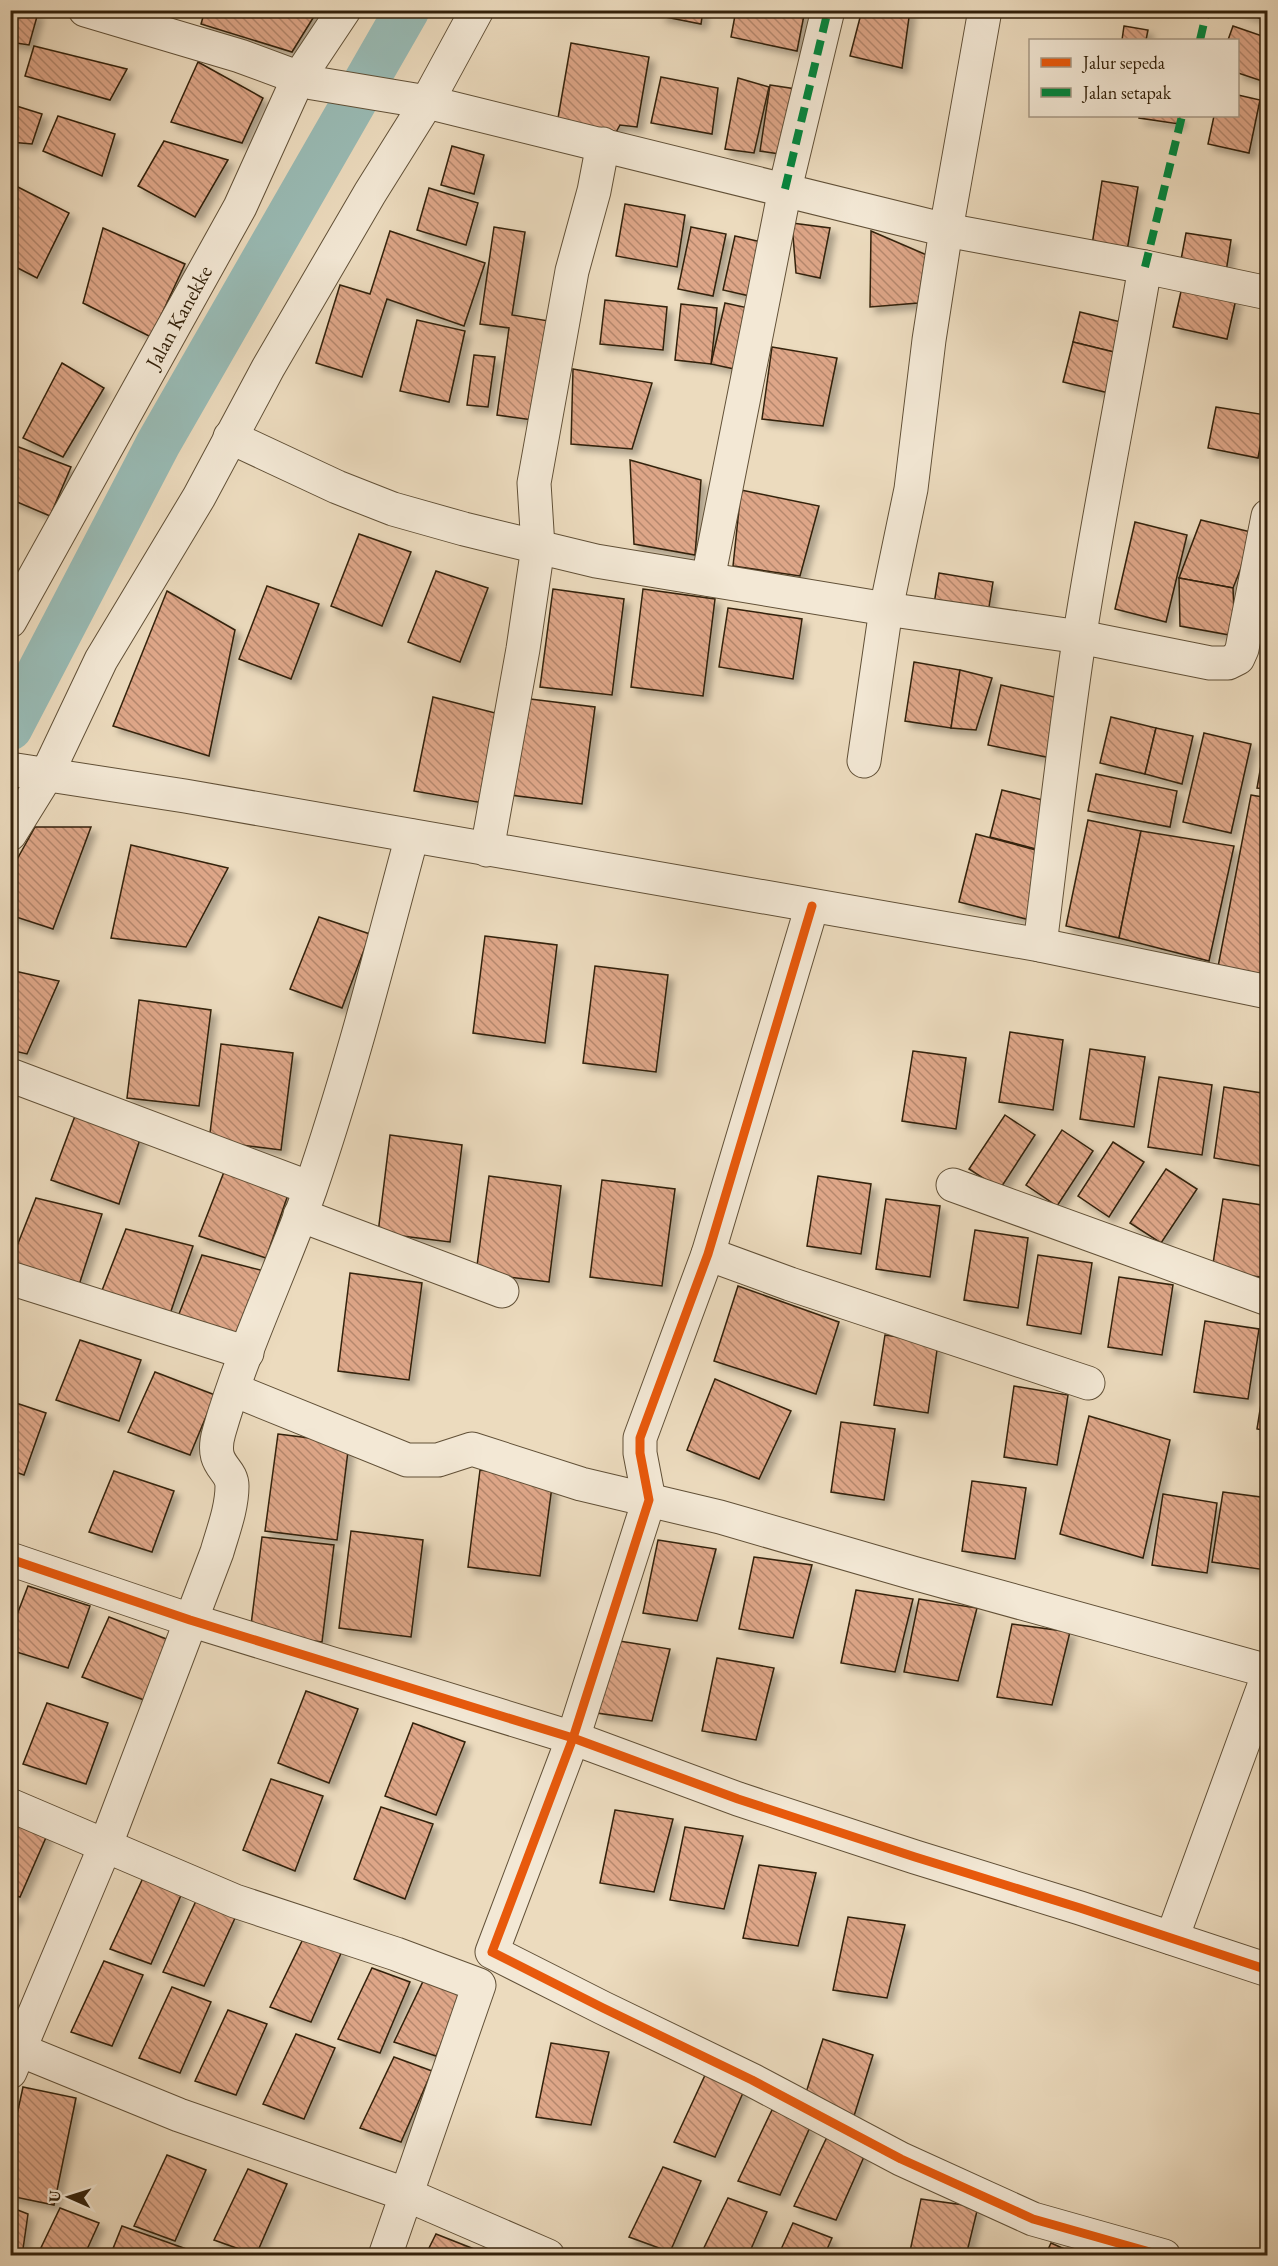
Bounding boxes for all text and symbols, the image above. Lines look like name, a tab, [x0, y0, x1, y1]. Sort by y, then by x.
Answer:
legend	[1029, 39, 1239, 117]
text: Jalur sepeda	[1081, 51, 1166, 74]
text: Jalan setapak	[1081, 81, 1172, 104]
street label: Jalan Kanekke	[138, 260, 218, 375]
north arrow	[39, 2167, 99, 2227]
text: U	[44, 2190, 65, 2203]

